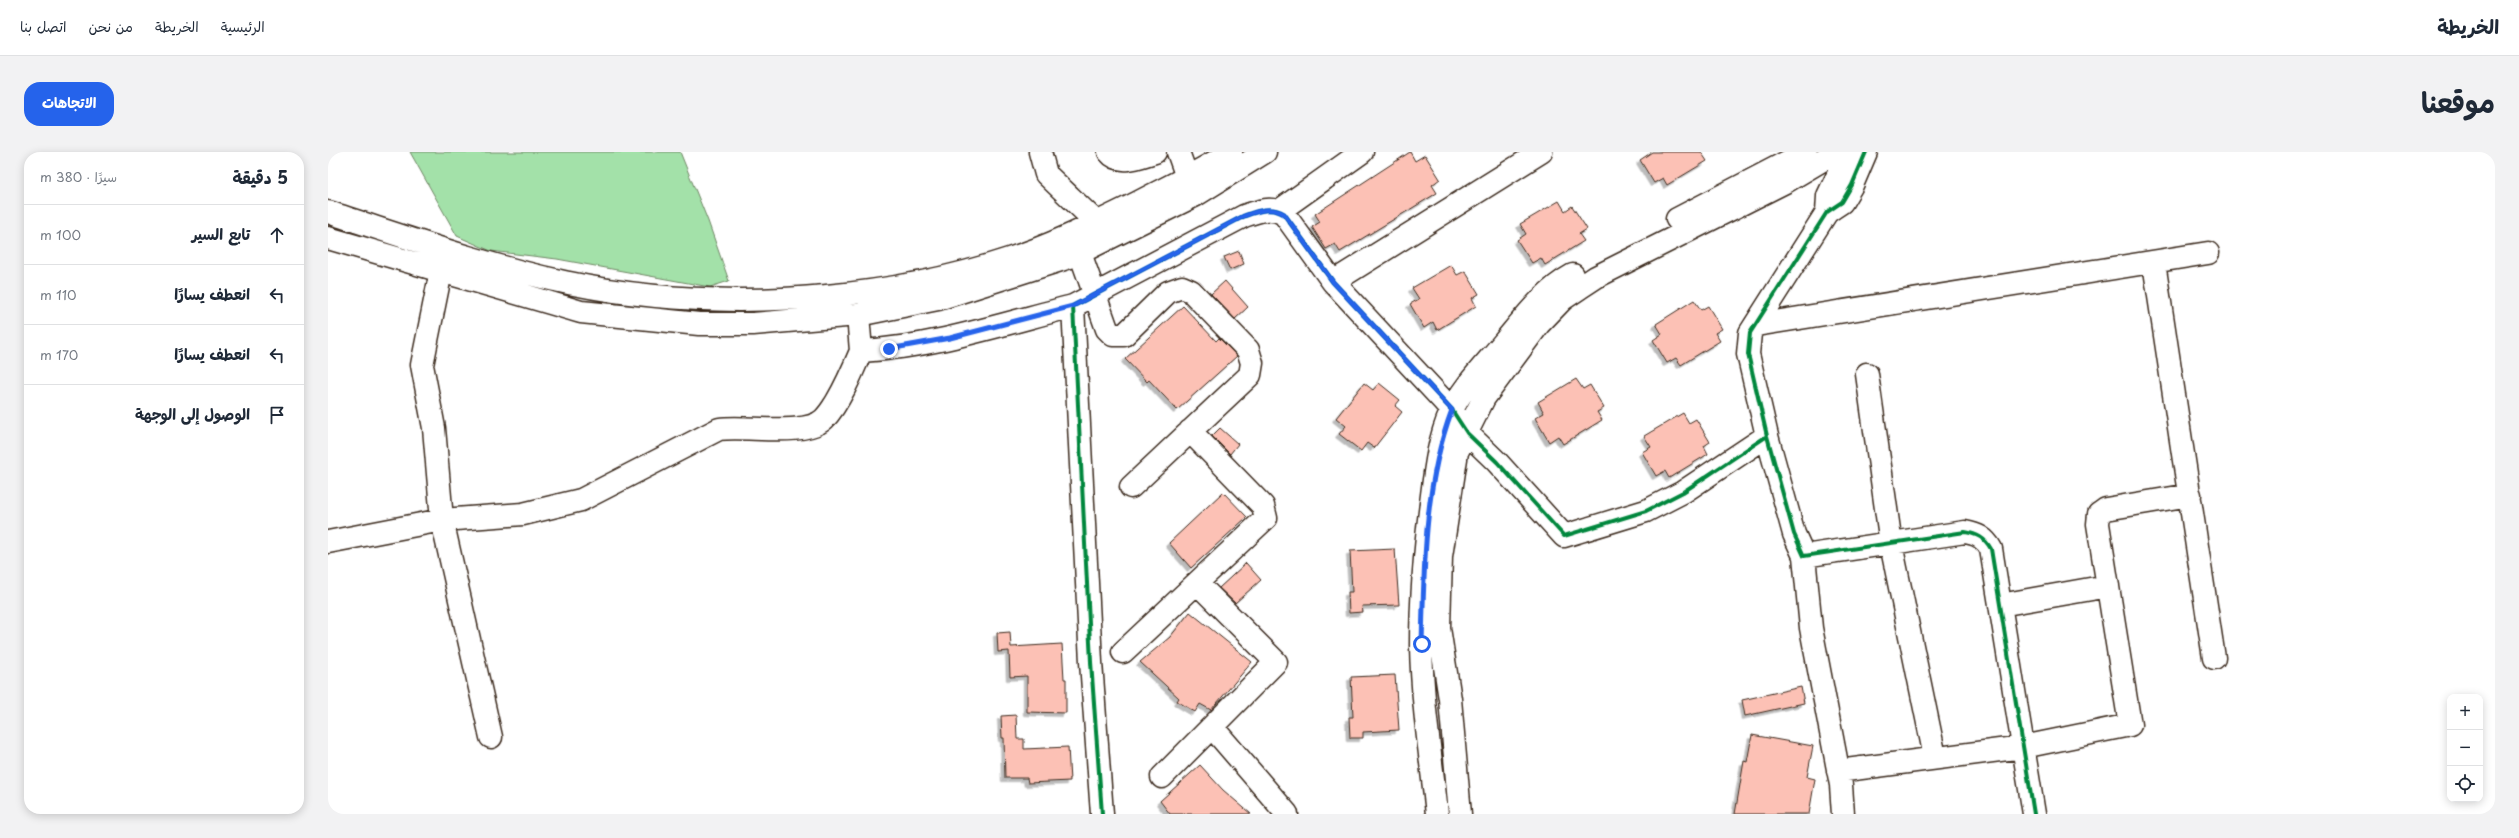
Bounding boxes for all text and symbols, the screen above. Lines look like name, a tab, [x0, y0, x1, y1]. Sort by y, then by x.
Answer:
text: الخريطة	[2437, 12, 2499, 40]
text: اتصل بنا	[20, 16, 66, 37]
text: من نحن	[88, 16, 133, 37]
text: الخريطة	[155, 16, 199, 37]
text: الرئيسية	[221, 16, 265, 37]
text: موقعنا	[2421, 80, 2495, 123]
button: الاتجاهات	[24, 82, 114, 126]
text: 5 دقيقة	[232, 164, 288, 190]
text: سيرًا · 380 m	[40, 167, 117, 186]
text: تابع السير	[192, 222, 250, 245]
icon: ahead	[266, 224, 288, 246]
text: 100 m	[40, 225, 81, 244]
text: انعطف يسارًا	[174, 282, 250, 305]
icon: left	[266, 284, 288, 306]
text: 110 m	[40, 285, 76, 304]
route end	[880, 340, 898, 358]
text: انعطف يسارًا	[174, 342, 250, 365]
icon: left	[266, 344, 288, 366]
text: 170 m	[40, 345, 78, 364]
text: الوصول إلى الوجهة	[135, 402, 250, 425]
icon: arrive	[266, 404, 288, 426]
route start	[1413, 635, 1431, 653]
map controls	[2447, 694, 2483, 802]
button: +	[2447, 694, 2483, 730]
button: −	[2447, 730, 2483, 766]
button: locate	[2447, 766, 2483, 802]

